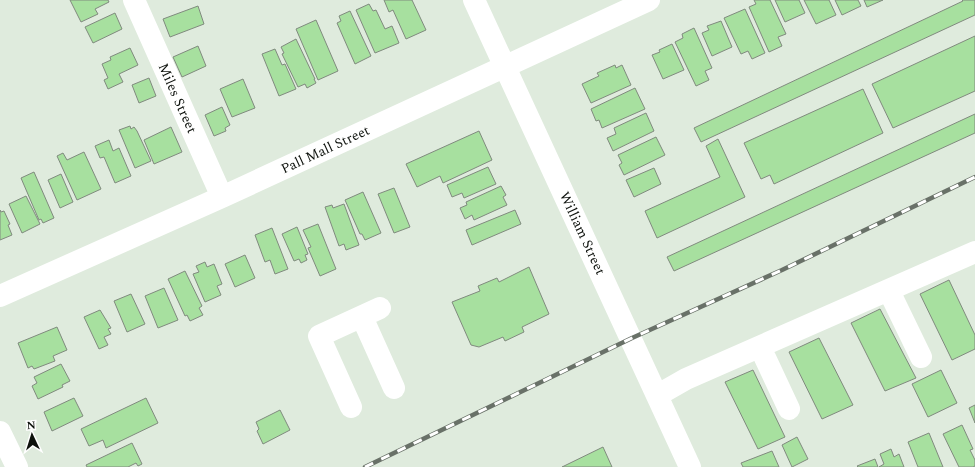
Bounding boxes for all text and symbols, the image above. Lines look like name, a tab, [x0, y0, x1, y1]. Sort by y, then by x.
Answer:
street label: Miles Street	[153, 60, 202, 137]
street label: Pall Mall Street	[277, 120, 373, 179]
street label: William Street	[554, 188, 611, 278]
north arrow	[12, 415, 52, 455]
text: N	[26, 417, 36, 434]

